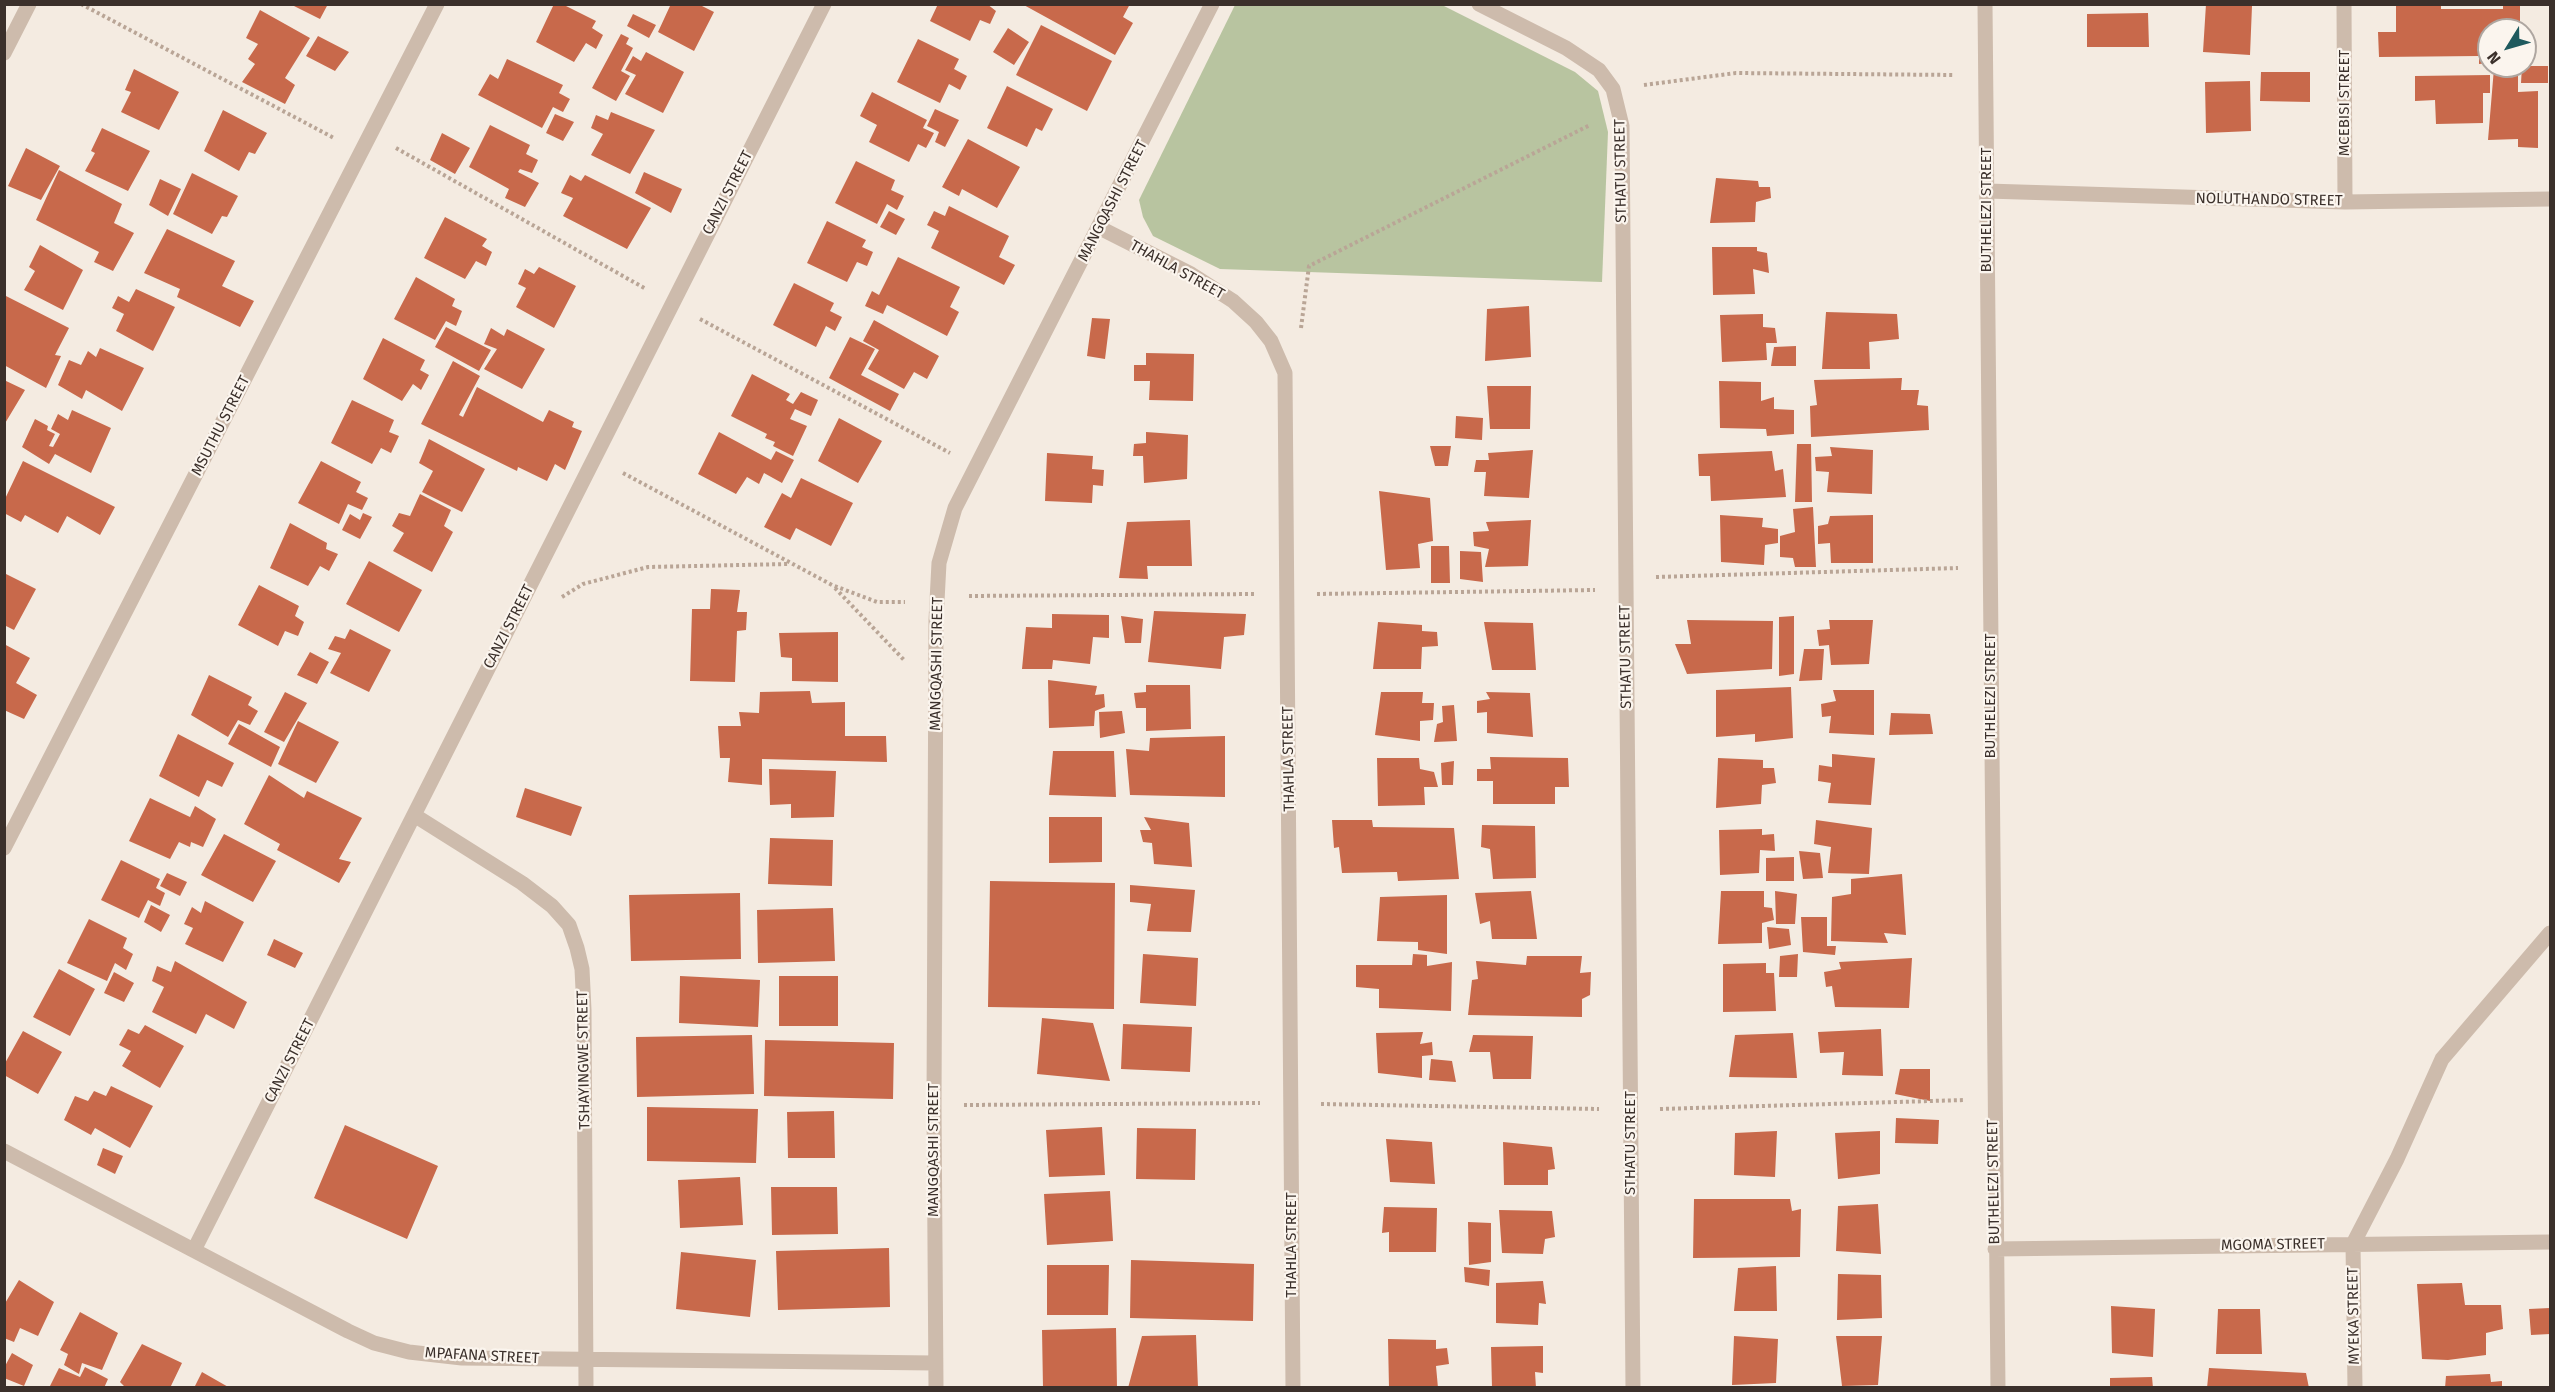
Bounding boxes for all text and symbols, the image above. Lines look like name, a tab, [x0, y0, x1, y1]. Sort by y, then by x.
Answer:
north arrow	[2477, 18, 2537, 78]
text: N	[2483, 48, 2505, 68]
street label: MCEBISI STREET	[2336, 50, 2354, 156]
street label: STHATU STREET	[1611, 119, 1631, 223]
street label: MANGQASHI STREET	[1075, 137, 1151, 265]
street label: BUTHELEZI STREET	[1978, 147, 1996, 273]
street label: CANZI STREET	[699, 148, 757, 238]
street label: NOLUTHANDO STREET	[2195, 190, 2343, 210]
street label: THAHLA STREET	[1127, 237, 1227, 303]
street label: MSUTHU STREET	[188, 373, 254, 479]
street label: CANZI STREET	[480, 582, 538, 672]
street label: MANGQASHI STREET	[927, 597, 947, 731]
street label: STHATU STREET	[1616, 605, 1636, 709]
street label: BUTHELEZI STREET	[1982, 633, 2000, 759]
street label: THAHLA STREET	[1279, 706, 1299, 812]
street label: TSHAYINGWE STREET	[574, 990, 594, 1130]
street label: CANZI STREET	[261, 1016, 319, 1106]
street label: MANGQASHI STREET	[925, 1083, 943, 1217]
street label: STHATU STREET	[1622, 1091, 1640, 1195]
street label: BUTHELEZI STREET	[1984, 1119, 2004, 1245]
street label: THAHLA STREET	[1283, 1192, 1301, 1298]
street label: MGOMA STREET	[2221, 1235, 2325, 1255]
street label: MYEKA STREET	[2344, 1267, 2364, 1365]
street label: MPAFANA STREET	[424, 1344, 540, 1368]

